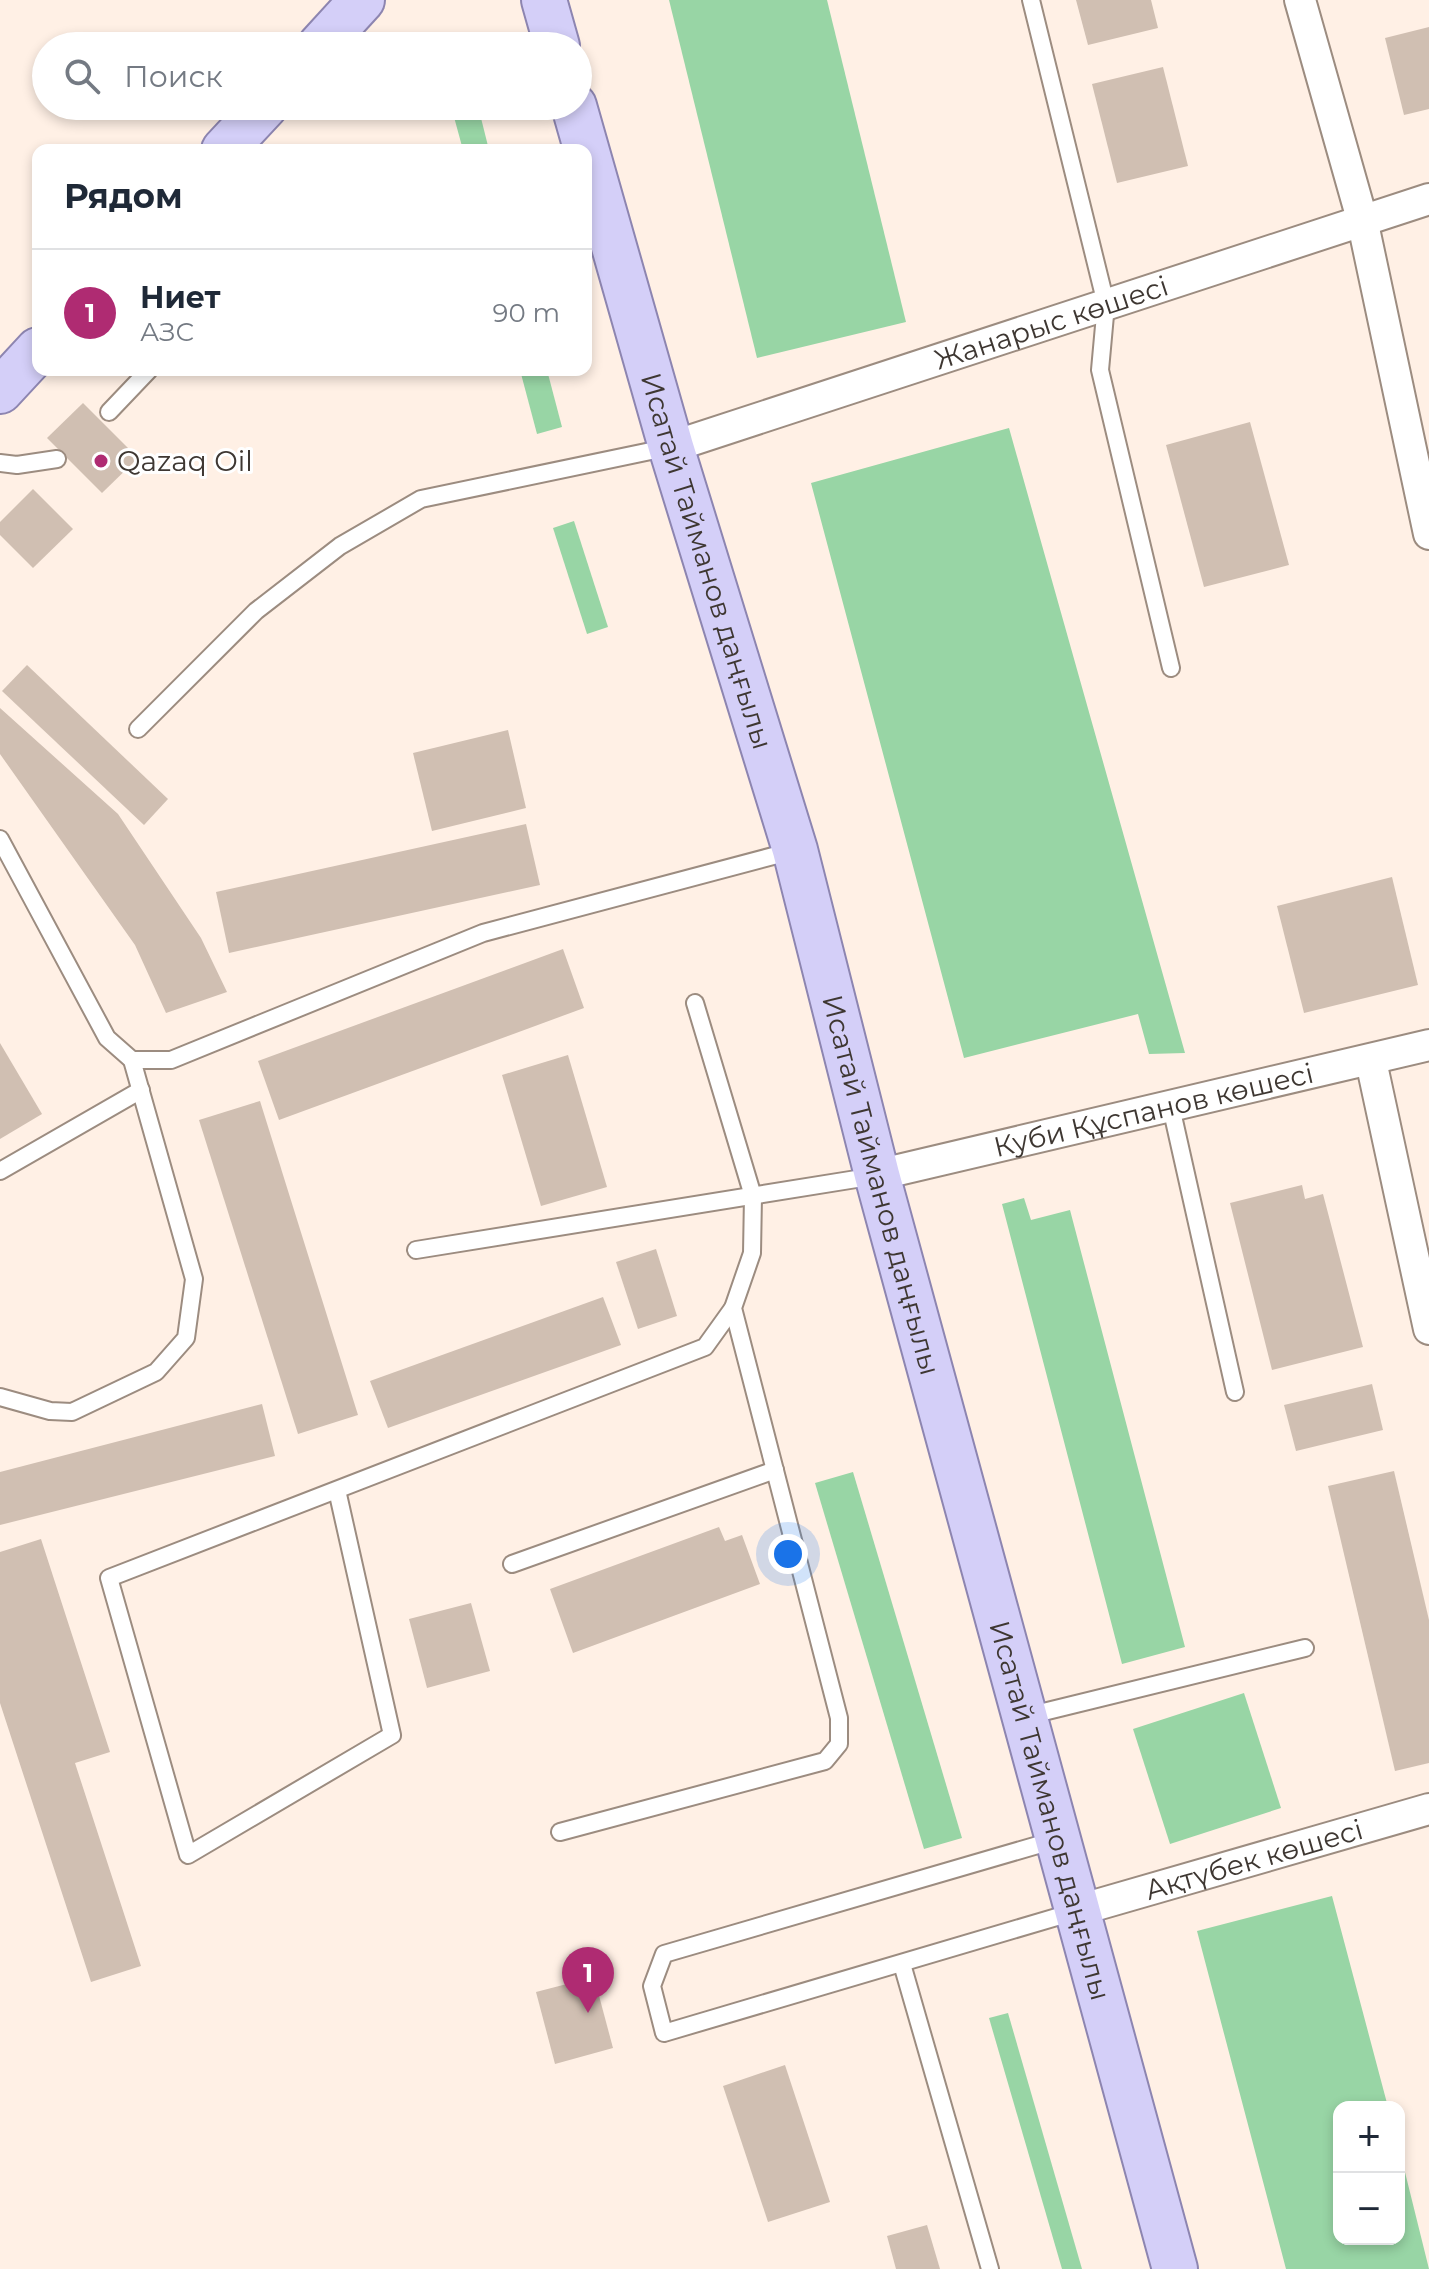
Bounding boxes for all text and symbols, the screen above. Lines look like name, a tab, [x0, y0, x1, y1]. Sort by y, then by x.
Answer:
search box	[32, 32, 592, 120]
icon: search	[60, 54, 104, 98]
text: Поиск	[124, 58, 223, 95]
text: Рядом	[64, 175, 183, 217]
street label: Жанарыс көшесі	[930, 269, 1172, 377]
text: Ниет	[140, 279, 221, 316]
text: 1	[85, 297, 95, 329]
text: 90 m	[493, 297, 560, 329]
text: АЗС	[140, 316, 194, 348]
street label: Исатай Тайманов даңғылы	[634, 369, 780, 753]
place label: Qazaq Oil	[117, 444, 253, 478]
marker: Qazaq Oil	[92, 452, 110, 470]
street label: Исатай Тайманов даңғылы	[815, 991, 948, 1379]
street label: Куби Құспанов көшесi	[990, 1056, 1317, 1164]
your location	[768, 1534, 808, 1574]
street label: Исатай Тайманов даңғылы	[982, 1617, 1118, 2004]
street label: Ақтүбек көшесi	[1141, 1812, 1367, 1907]
pin: 1	[562, 1947, 614, 2013]
map controls	[1333, 2101, 1405, 2245]
button: +	[1333, 2101, 1405, 2173]
button: −	[1333, 2173, 1405, 2245]

